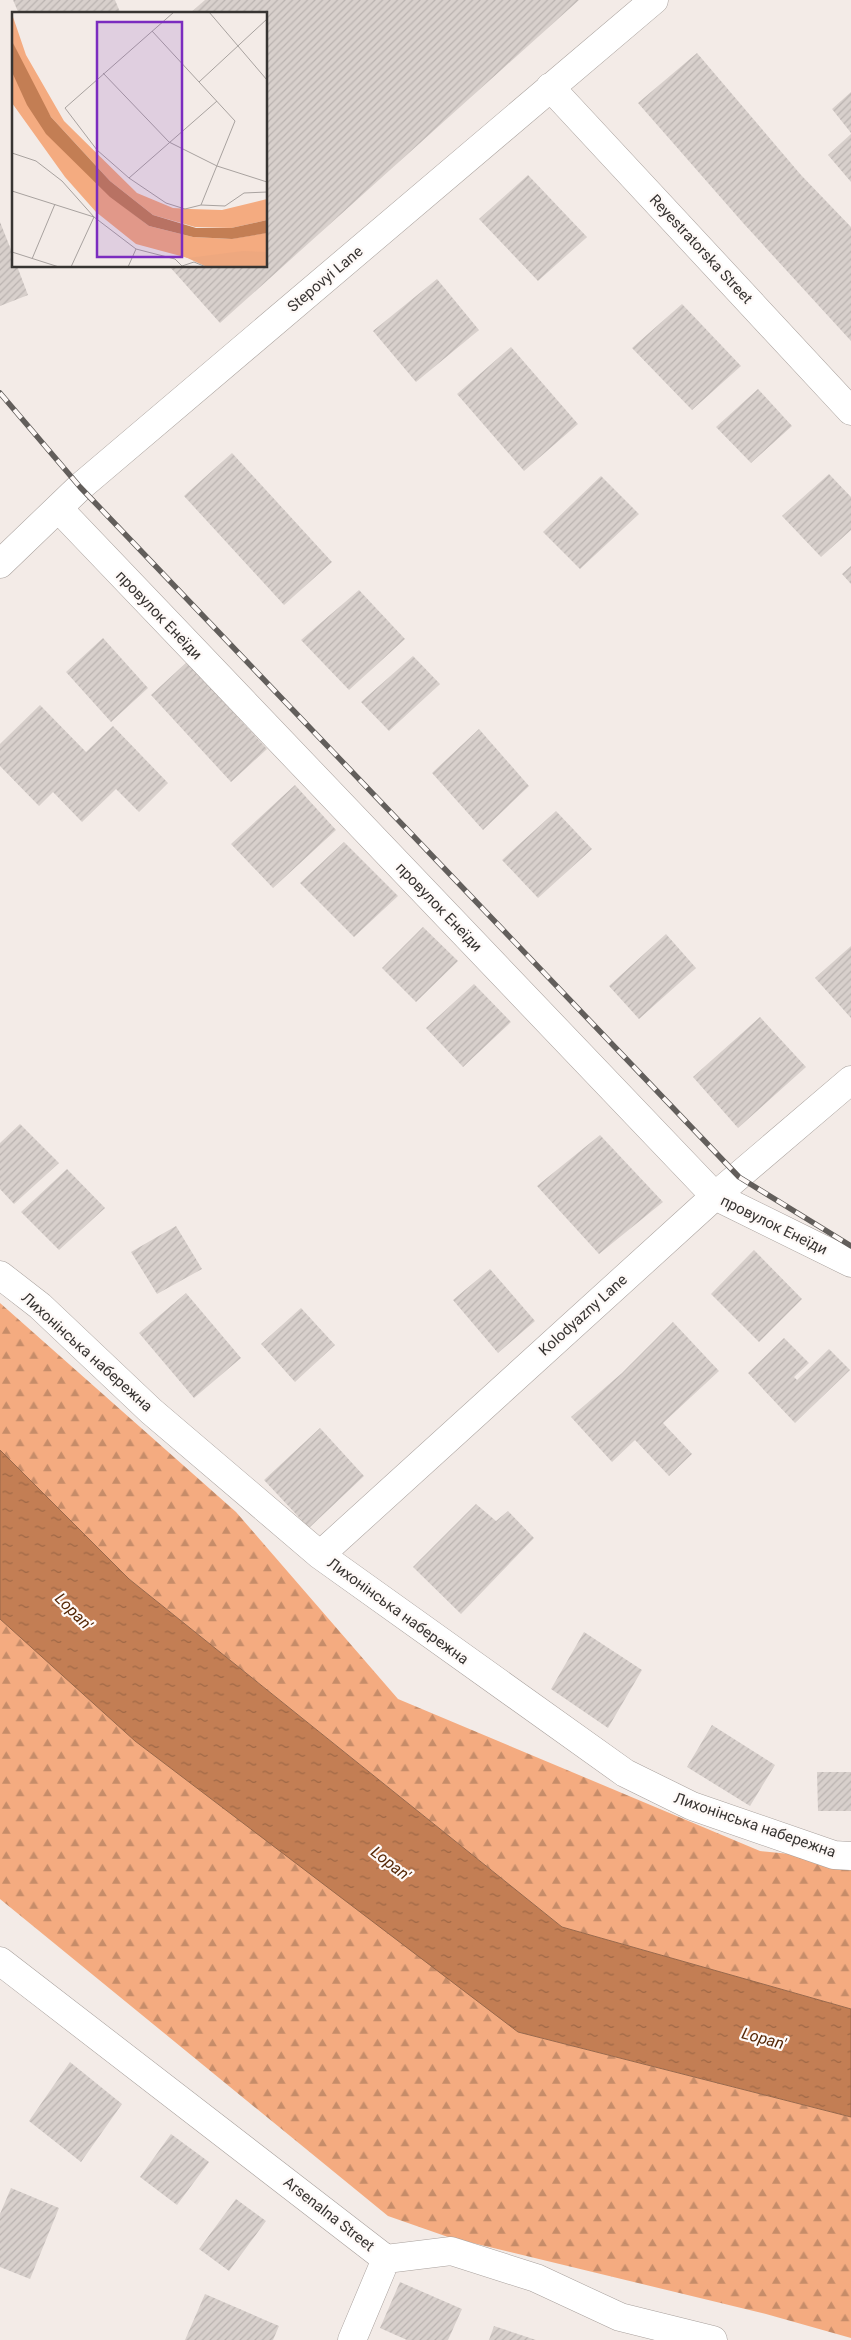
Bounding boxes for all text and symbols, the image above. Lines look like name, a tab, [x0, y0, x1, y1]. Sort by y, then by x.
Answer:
inset map	[12, 12, 268, 268]
street label: Reyestratorska Street	[646, 191, 756, 307]
street label: Stepovyi Lane	[284, 242, 366, 316]
street label: провулок Енеїди	[112, 567, 206, 663]
street label: провулок Енеїди	[392, 859, 486, 955]
street label: провулок Енеїди	[718, 1191, 830, 1259]
street label: Kolodyazny Lane	[535, 1271, 631, 1359]
street label: Лихонінська набережна	[18, 1288, 156, 1416]
street label: Лихонінська набережна	[324, 1554, 472, 1668]
water label: Lopan'	[51, 1589, 97, 1635]
street label: Лихонінська набережна	[672, 1789, 838, 1861]
water label: Lopan'	[367, 1842, 415, 1885]
water label: Lopan'	[740, 2024, 789, 2054]
street label: Arsenalna Street	[280, 2173, 378, 2255]

